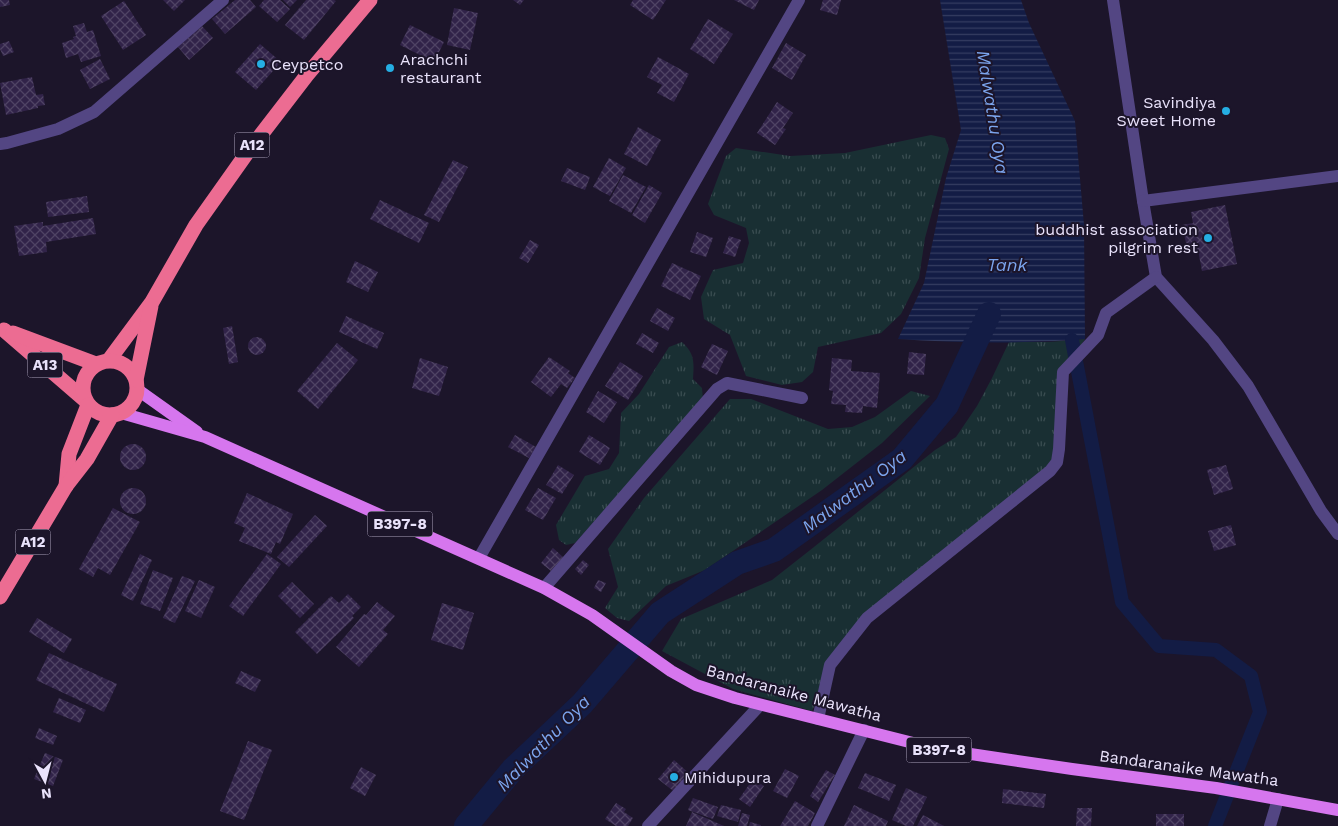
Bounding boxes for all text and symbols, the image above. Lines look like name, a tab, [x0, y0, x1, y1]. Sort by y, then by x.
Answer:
water label: Malwathu Oya	[973, 48, 1013, 176]
place label: Arachchi restaurant	[400, 50, 482, 87]
place label: Ceypetco	[271, 55, 343, 74]
marker: Ceypetco	[255, 58, 267, 70]
marker: Arachchi restaurant	[384, 62, 396, 74]
place label: Savindiya Sweet Home	[1117, 93, 1216, 130]
marker: Savindiya Sweet Home	[1220, 105, 1232, 117]
road number: A12	[234, 132, 270, 158]
place label: buddhist association pilgrim rest	[1035, 220, 1198, 257]
marker: buddhist association pilgrim rest	[1202, 232, 1214, 244]
water label: Tank	[987, 254, 1029, 275]
road number: A13	[28, 352, 62, 378]
water label: Malwathu Oya	[798, 445, 910, 537]
road number: B397-8	[368, 512, 432, 536]
road number: A12	[15, 530, 50, 554]
street label: Bandaranaike Mawatha	[704, 660, 884, 726]
water label: Malwathu Oya	[492, 691, 594, 795]
road number: B397-8	[906, 738, 972, 762]
street label: Bandaranaike Mawatha	[1098, 746, 1280, 790]
north arrow	[20, 756, 70, 806]
place label: Mihidupura	[684, 768, 771, 787]
marker: Mihidupura	[668, 771, 680, 783]
text: N	[40, 785, 53, 802]

